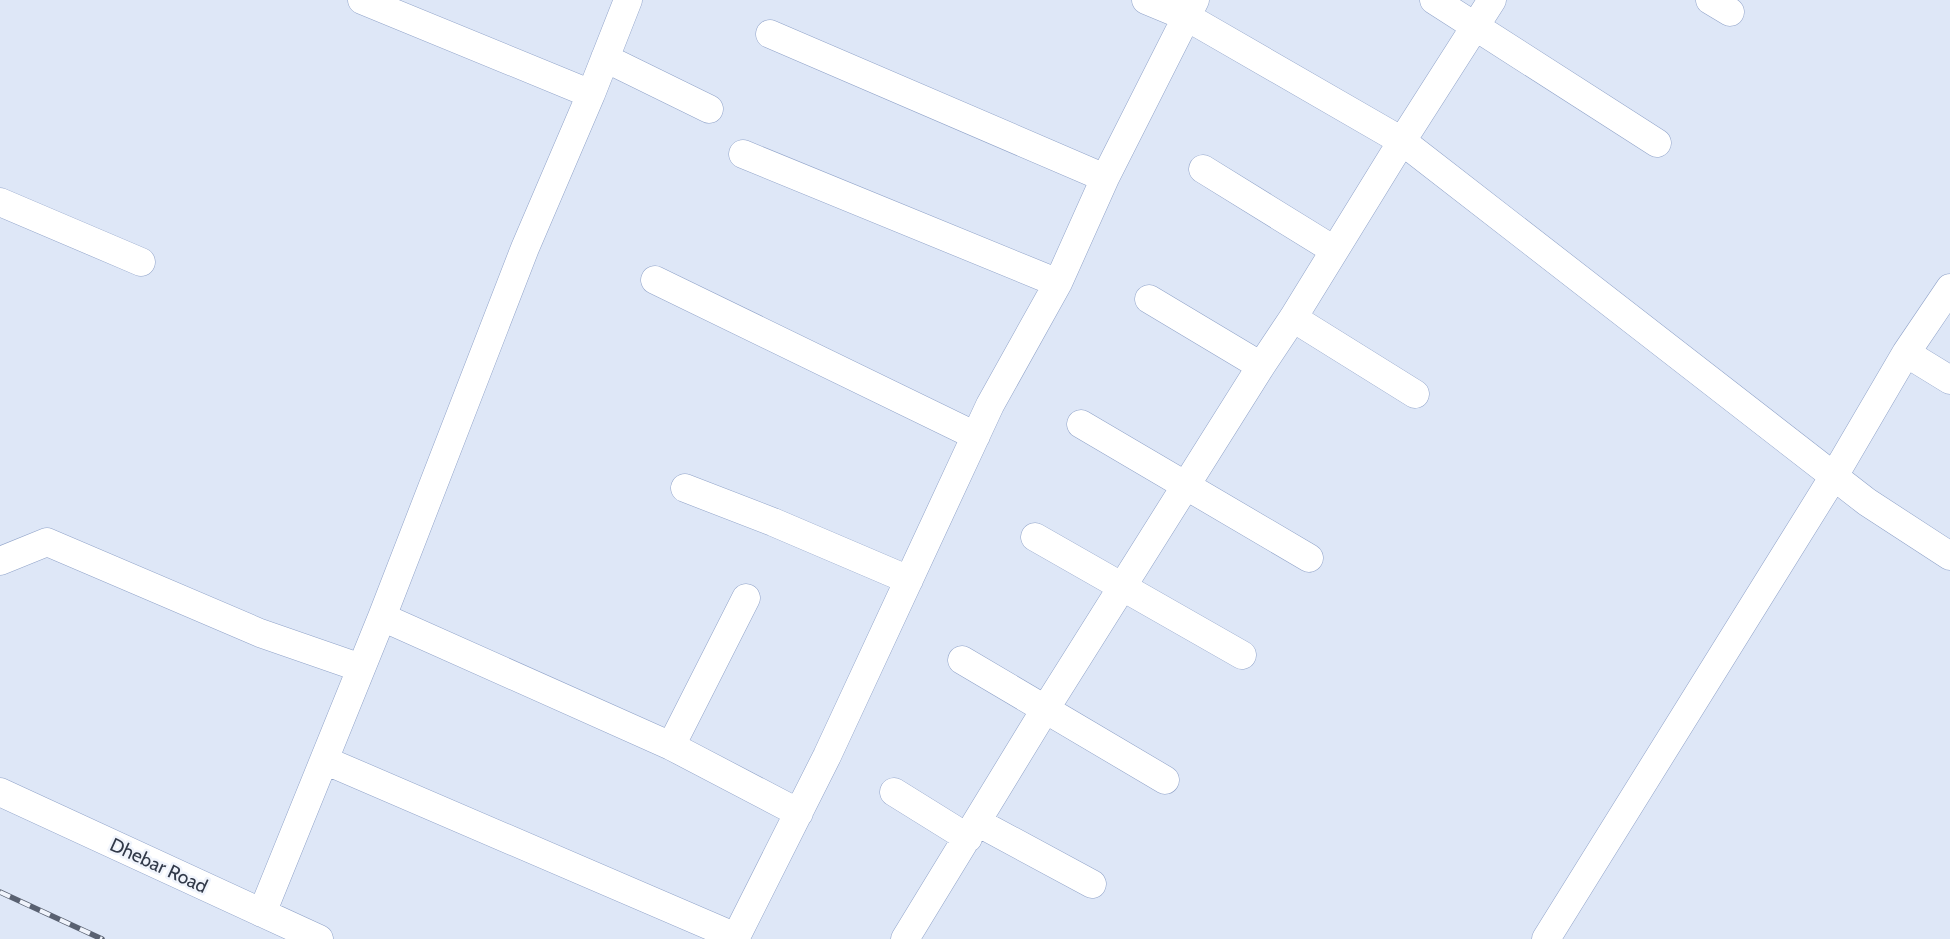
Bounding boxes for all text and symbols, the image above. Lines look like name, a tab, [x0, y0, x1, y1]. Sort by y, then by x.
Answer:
street label: Dhebar Road	[106, 833, 211, 898]

